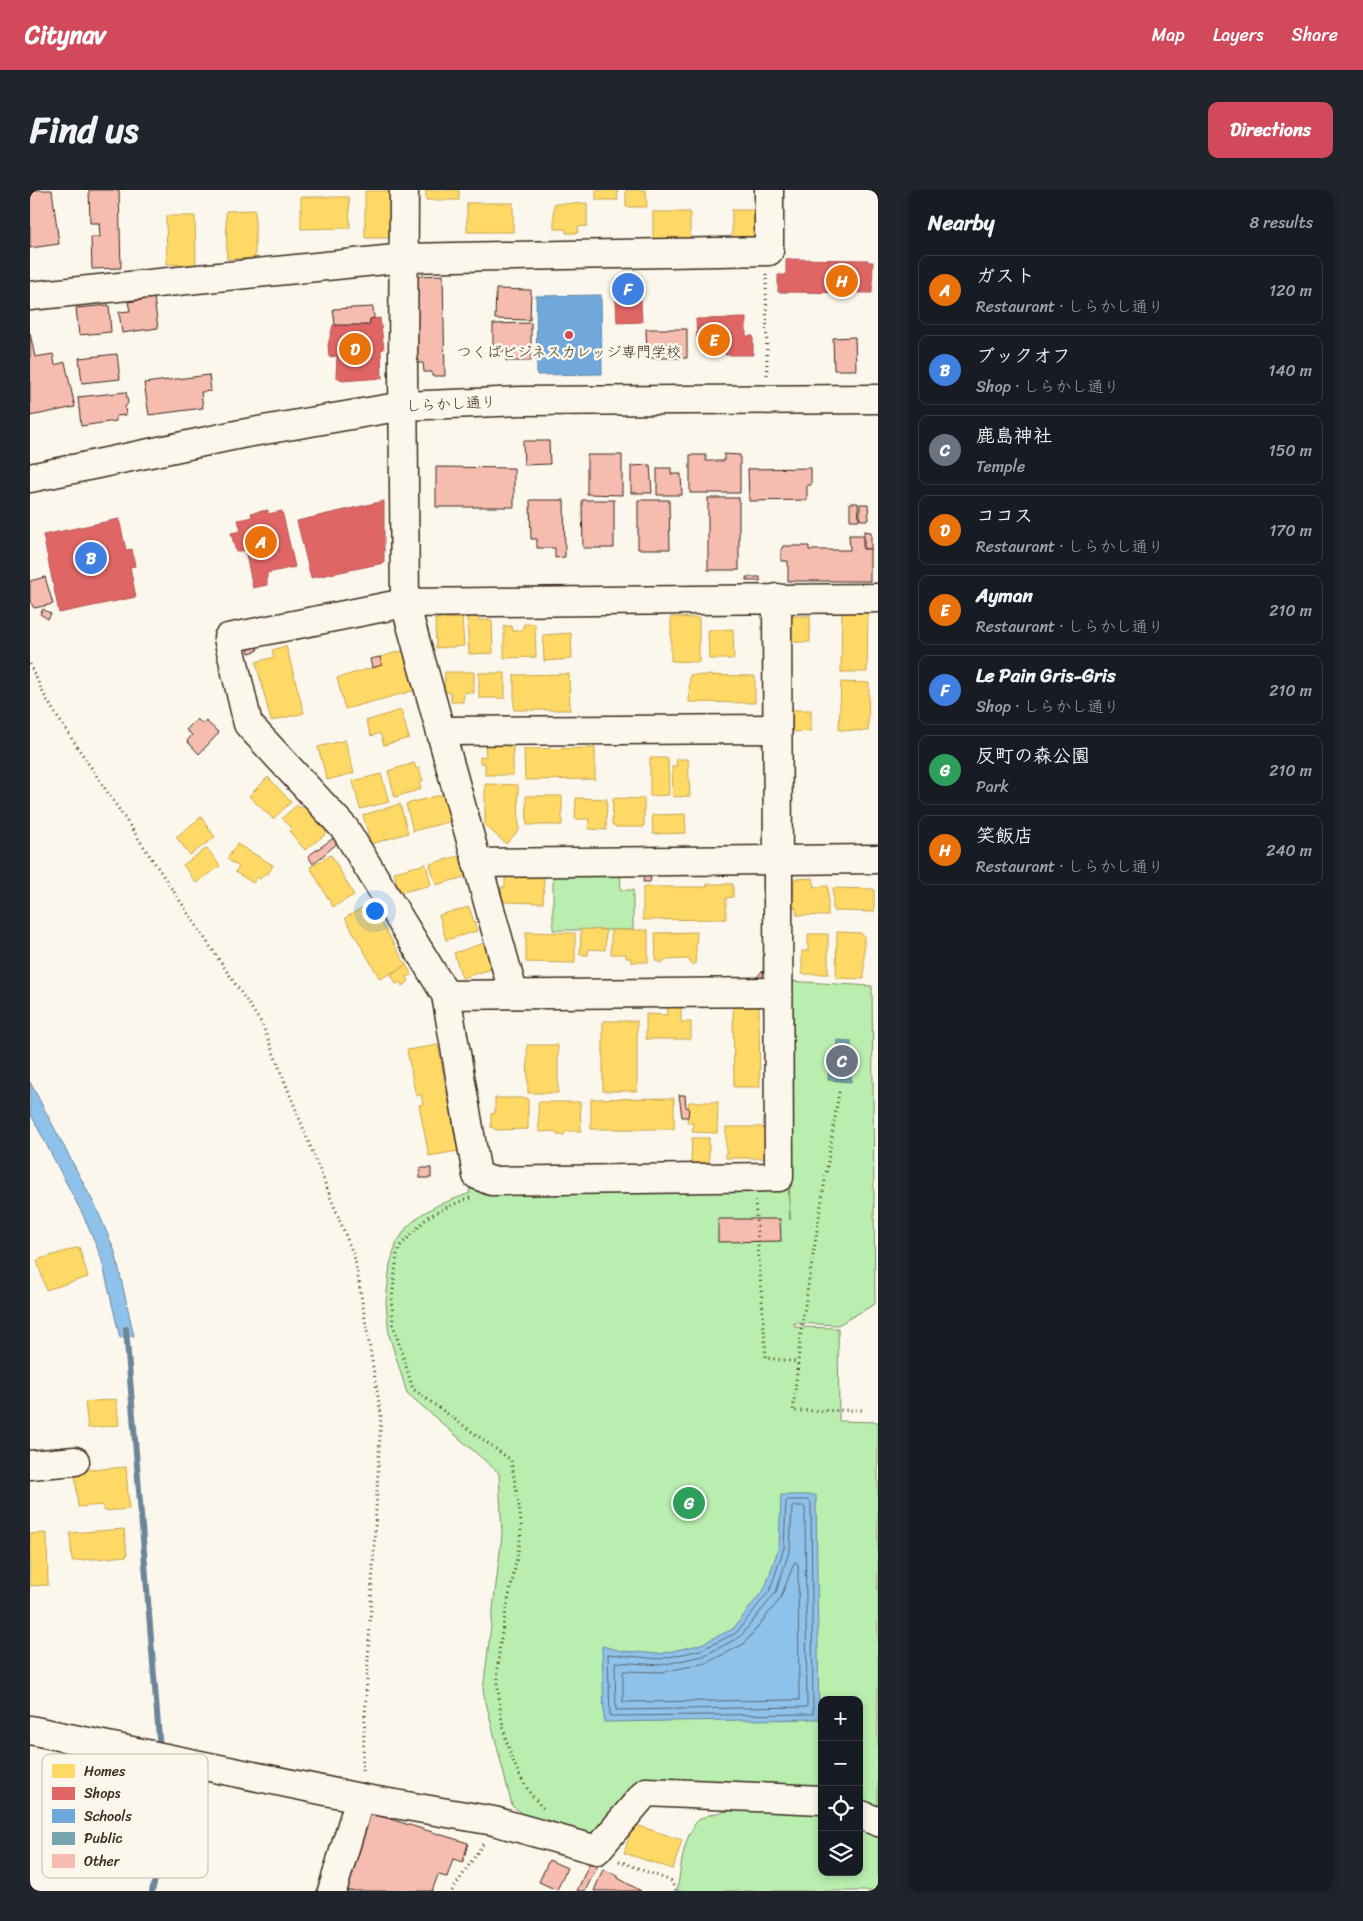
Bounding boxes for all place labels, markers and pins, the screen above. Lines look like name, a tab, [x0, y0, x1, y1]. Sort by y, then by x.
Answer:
pin: H	[826, 262, 858, 300]
pin: F	[612, 270, 644, 308]
pin: E	[698, 321, 730, 359]
marker: つくばビジネスカレッジ専門学校	[563, 329, 575, 341]
pin: D	[339, 330, 371, 368]
place label: つくばビジネスカレッジ専門学校	[457, 339, 681, 365]
pin: A	[245, 523, 277, 561]
pin: B	[75, 539, 107, 577]
pin: C	[826, 1042, 858, 1080]
pin: G	[673, 1484, 705, 1522]

